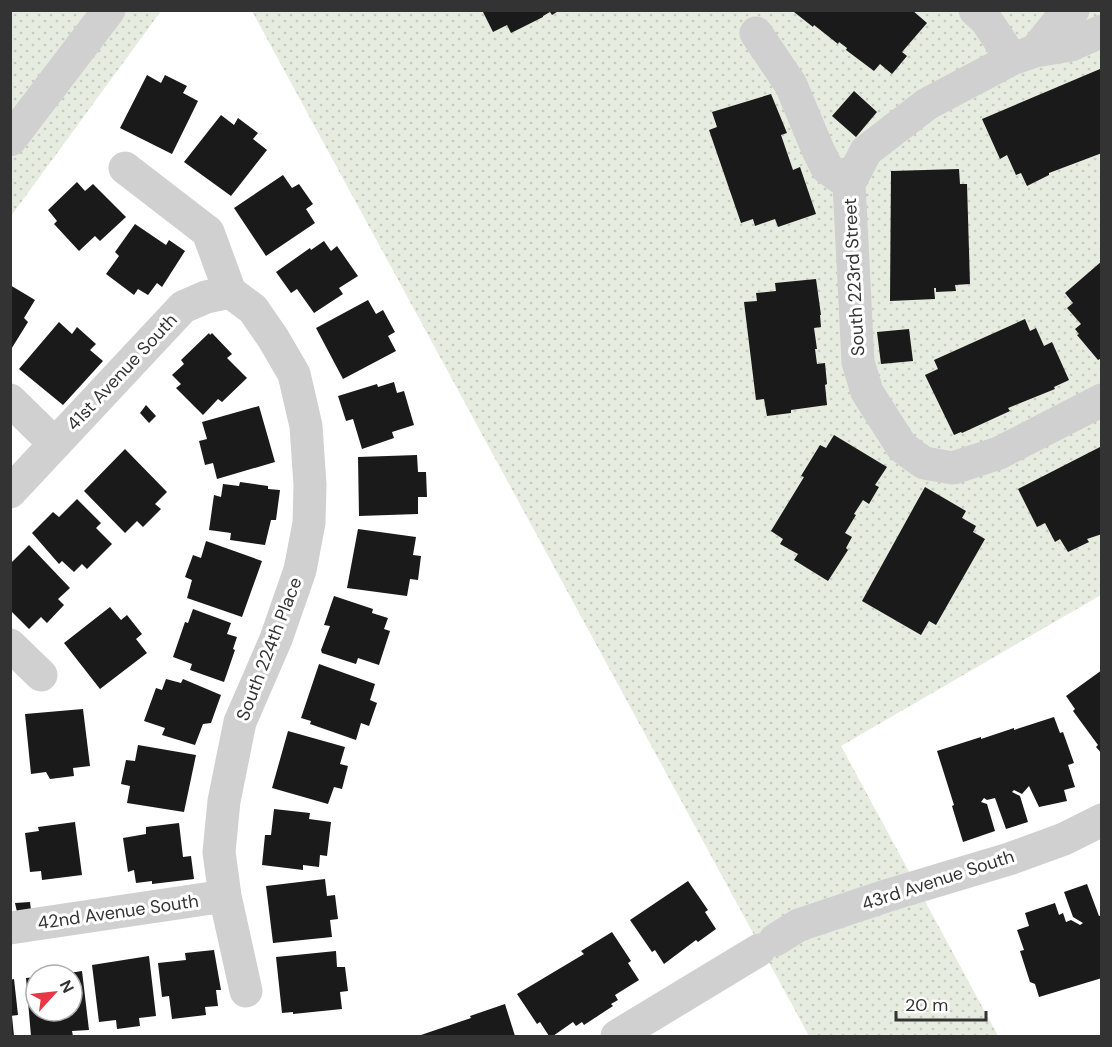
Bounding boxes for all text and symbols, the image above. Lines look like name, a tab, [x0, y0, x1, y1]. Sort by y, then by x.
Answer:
street label: South 223rd Street	[838, 197, 870, 357]
street label: 41st Avenue South	[61, 308, 183, 436]
street label: South 224th Place	[231, 574, 307, 724]
street label: 43rd Avenue South	[859, 844, 1017, 916]
street label: 42nd Avenue South	[36, 889, 200, 935]
north arrow	[24, 963, 84, 1023]
text: N	[55, 976, 79, 996]
scale bar	[896, 984, 986, 1022]
text: 20 m	[905, 993, 948, 1017]

